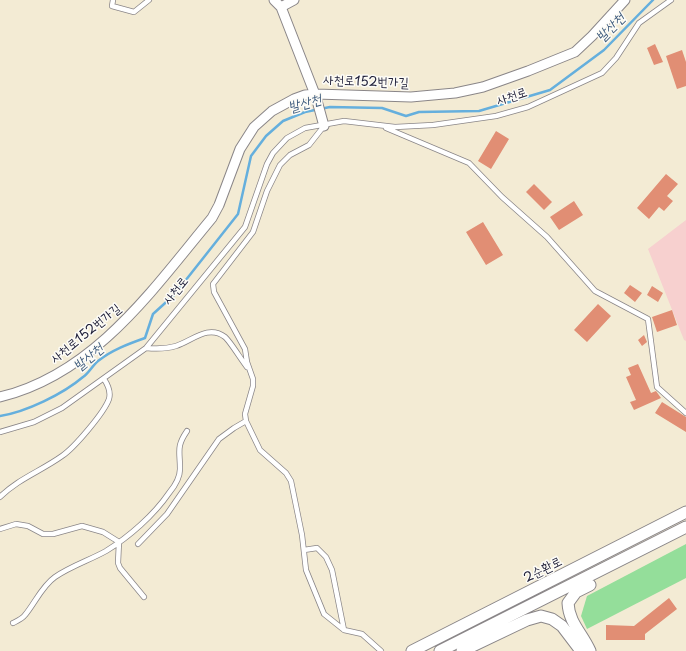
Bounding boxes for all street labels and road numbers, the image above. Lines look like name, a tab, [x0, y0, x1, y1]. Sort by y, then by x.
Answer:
street label: 사천로152번가길	[323, 73, 409, 91]
street label: 사천로	[495, 85, 529, 109]
street label: 사천로	[160, 274, 192, 308]
street label: 사천로152번가길	[48, 301, 124, 367]
street label: 2순환로	[521, 554, 565, 586]

